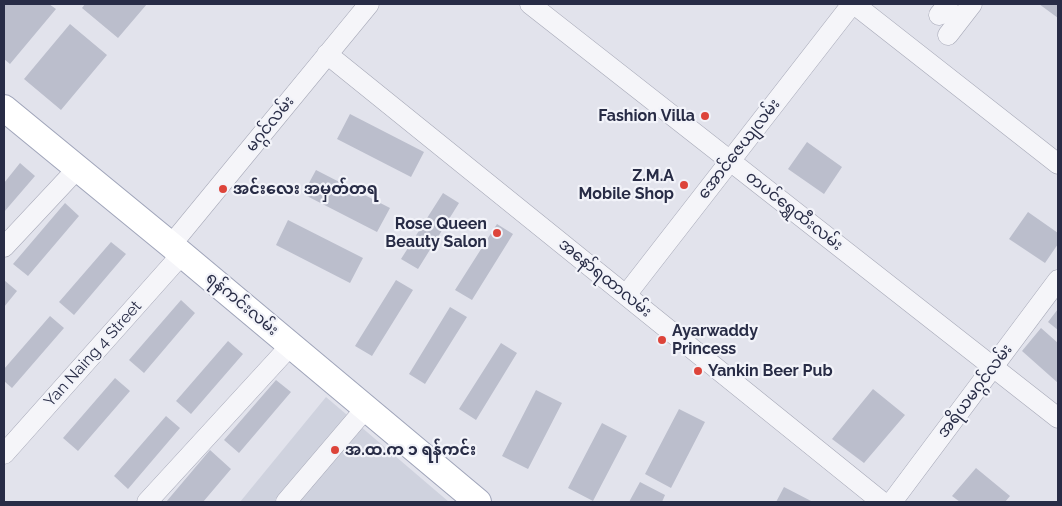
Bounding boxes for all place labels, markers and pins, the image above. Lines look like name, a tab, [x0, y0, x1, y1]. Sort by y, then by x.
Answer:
place label: Fashion Villa	[598, 106, 695, 126]
marker: Fashion Villa	[699, 110, 711, 122]
place label: Z.M.A Mobile Shop	[579, 166, 674, 204]
place label: အင်းလေး အမှတ်တရ	[233, 179, 378, 199]
marker: Z.M.A Mobile Shop	[678, 179, 690, 191]
marker: အင်းလေး အမှတ်တရ	[217, 183, 229, 195]
place label: Rose Queen Beauty Salon	[385, 214, 487, 252]
marker: Rose Queen Beauty Salon	[491, 227, 503, 239]
place label: Ayarwaddy Princess	[672, 321, 758, 359]
marker: Ayarwaddy Princess	[656, 334, 668, 346]
place label: Yankin Beer Pub	[708, 361, 833, 381]
marker: Yankin Beer Pub	[692, 365, 704, 377]
place label: အ.ထ.က ၁ ရန်ကင်း	[345, 440, 476, 460]
marker: အ.ထ.က ၁ ရန်ကင်း	[329, 444, 341, 456]

